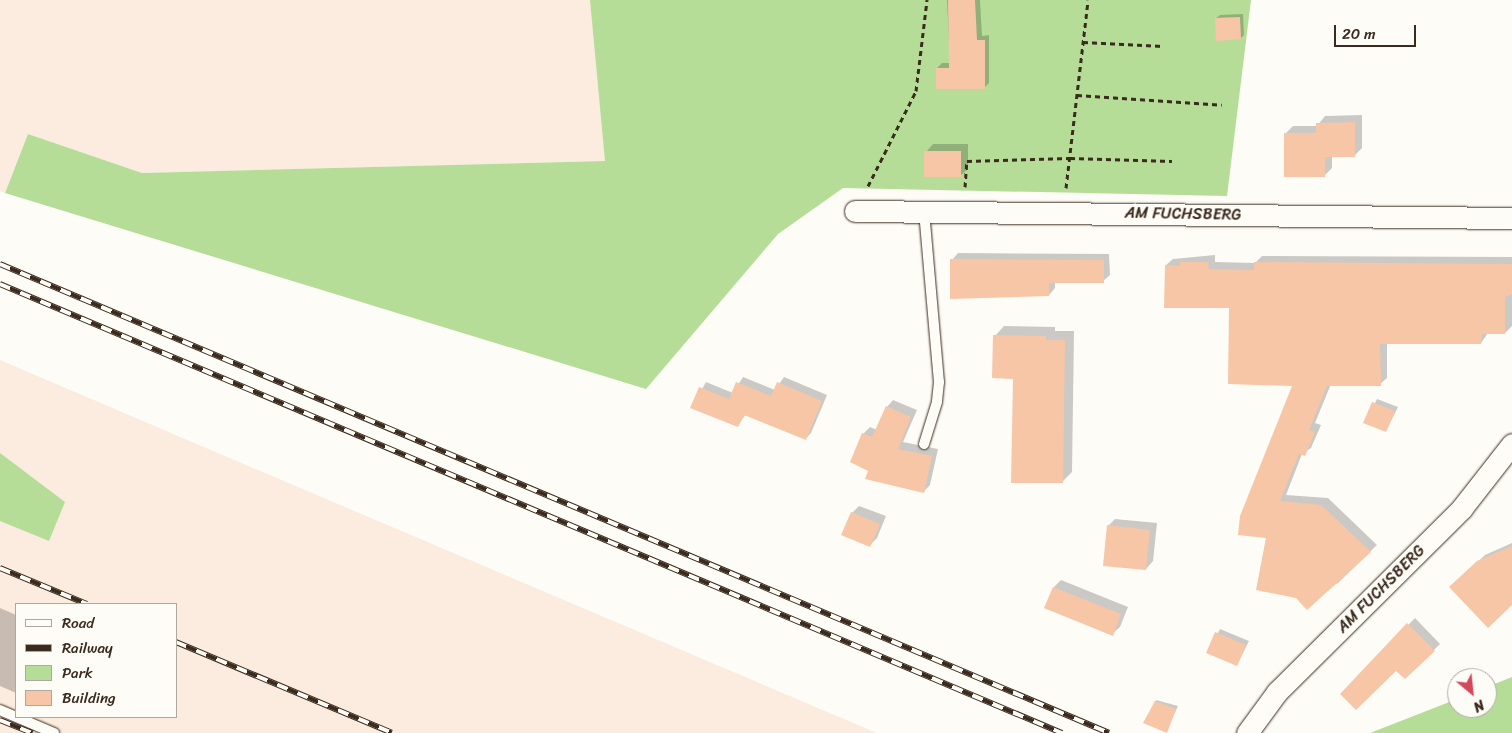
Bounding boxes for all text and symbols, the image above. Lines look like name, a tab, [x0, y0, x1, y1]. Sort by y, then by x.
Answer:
scale bar	[1337, 15, 1420, 47]
text: 20 m	[1342, 21, 1376, 47]
street label: AM FUCHSBERG	[1124, 203, 1242, 225]
street label: AM FUCHSBERG	[1333, 541, 1429, 637]
legend	[15, 603, 178, 718]
text: Road	[62, 610, 94, 636]
text: Railway	[62, 635, 113, 661]
text: Park	[62, 660, 93, 686]
north arrow	[1447, 668, 1497, 718]
text: Building	[62, 685, 116, 711]
text: N	[1469, 692, 1489, 719]

